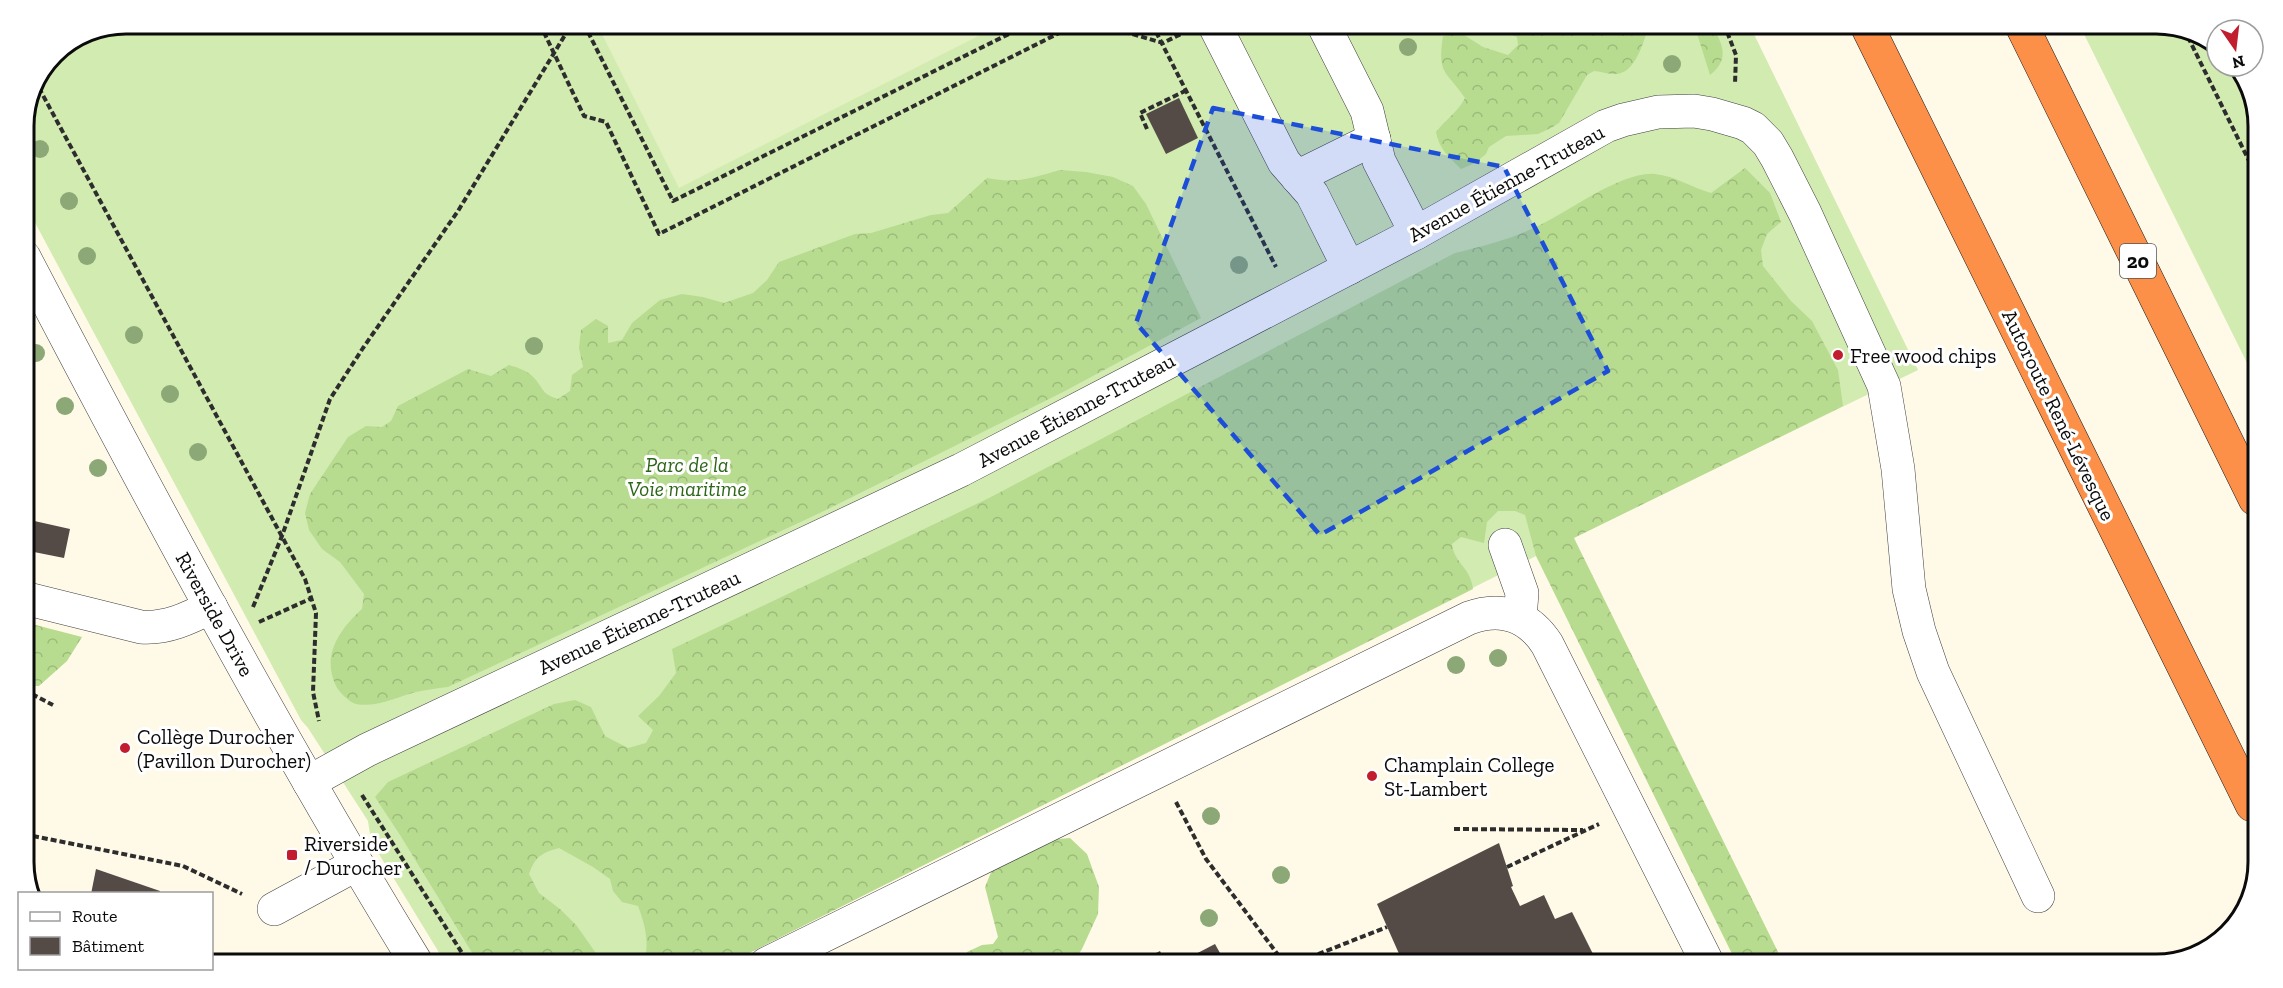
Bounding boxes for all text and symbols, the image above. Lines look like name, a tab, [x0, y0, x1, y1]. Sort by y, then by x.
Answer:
north arrow	[2205, 18, 2265, 78]
text: N	[2230, 51, 2247, 73]
street label: Avenue Étienne-Truteau	[1404, 119, 1608, 247]
road number: 20	[2120, 244, 2156, 278]
street label: Autoroute René-Lévesque	[1997, 305, 2121, 525]
place label: Free wood chips	[1850, 343, 1996, 368]
street label: Avenue Étienne-Truteau	[973, 347, 1179, 473]
marker: Free wood chips	[1831, 348, 1845, 362]
park label: Parc de la Voie maritime	[627, 452, 747, 501]
street label: Riverside Drive	[171, 547, 260, 681]
street label: Avenue Étienne-Truteau	[534, 564, 744, 680]
place label: Collège Durocher (Pavillon Durocher)	[137, 724, 311, 773]
marker: Collège Durocher (Pavillon Durocher)	[118, 741, 132, 755]
place label: Champlain College St-Lambert	[1384, 752, 1554, 801]
marker: Champlain College St-Lambert	[1365, 769, 1379, 783]
place label: Riverside / Durocher	[304, 831, 402, 880]
marker: Riverside / Durocher	[285, 848, 299, 862]
legend	[18, 892, 213, 970]
text: Route	[72, 905, 117, 927]
text: Bâtiment	[72, 935, 145, 957]

